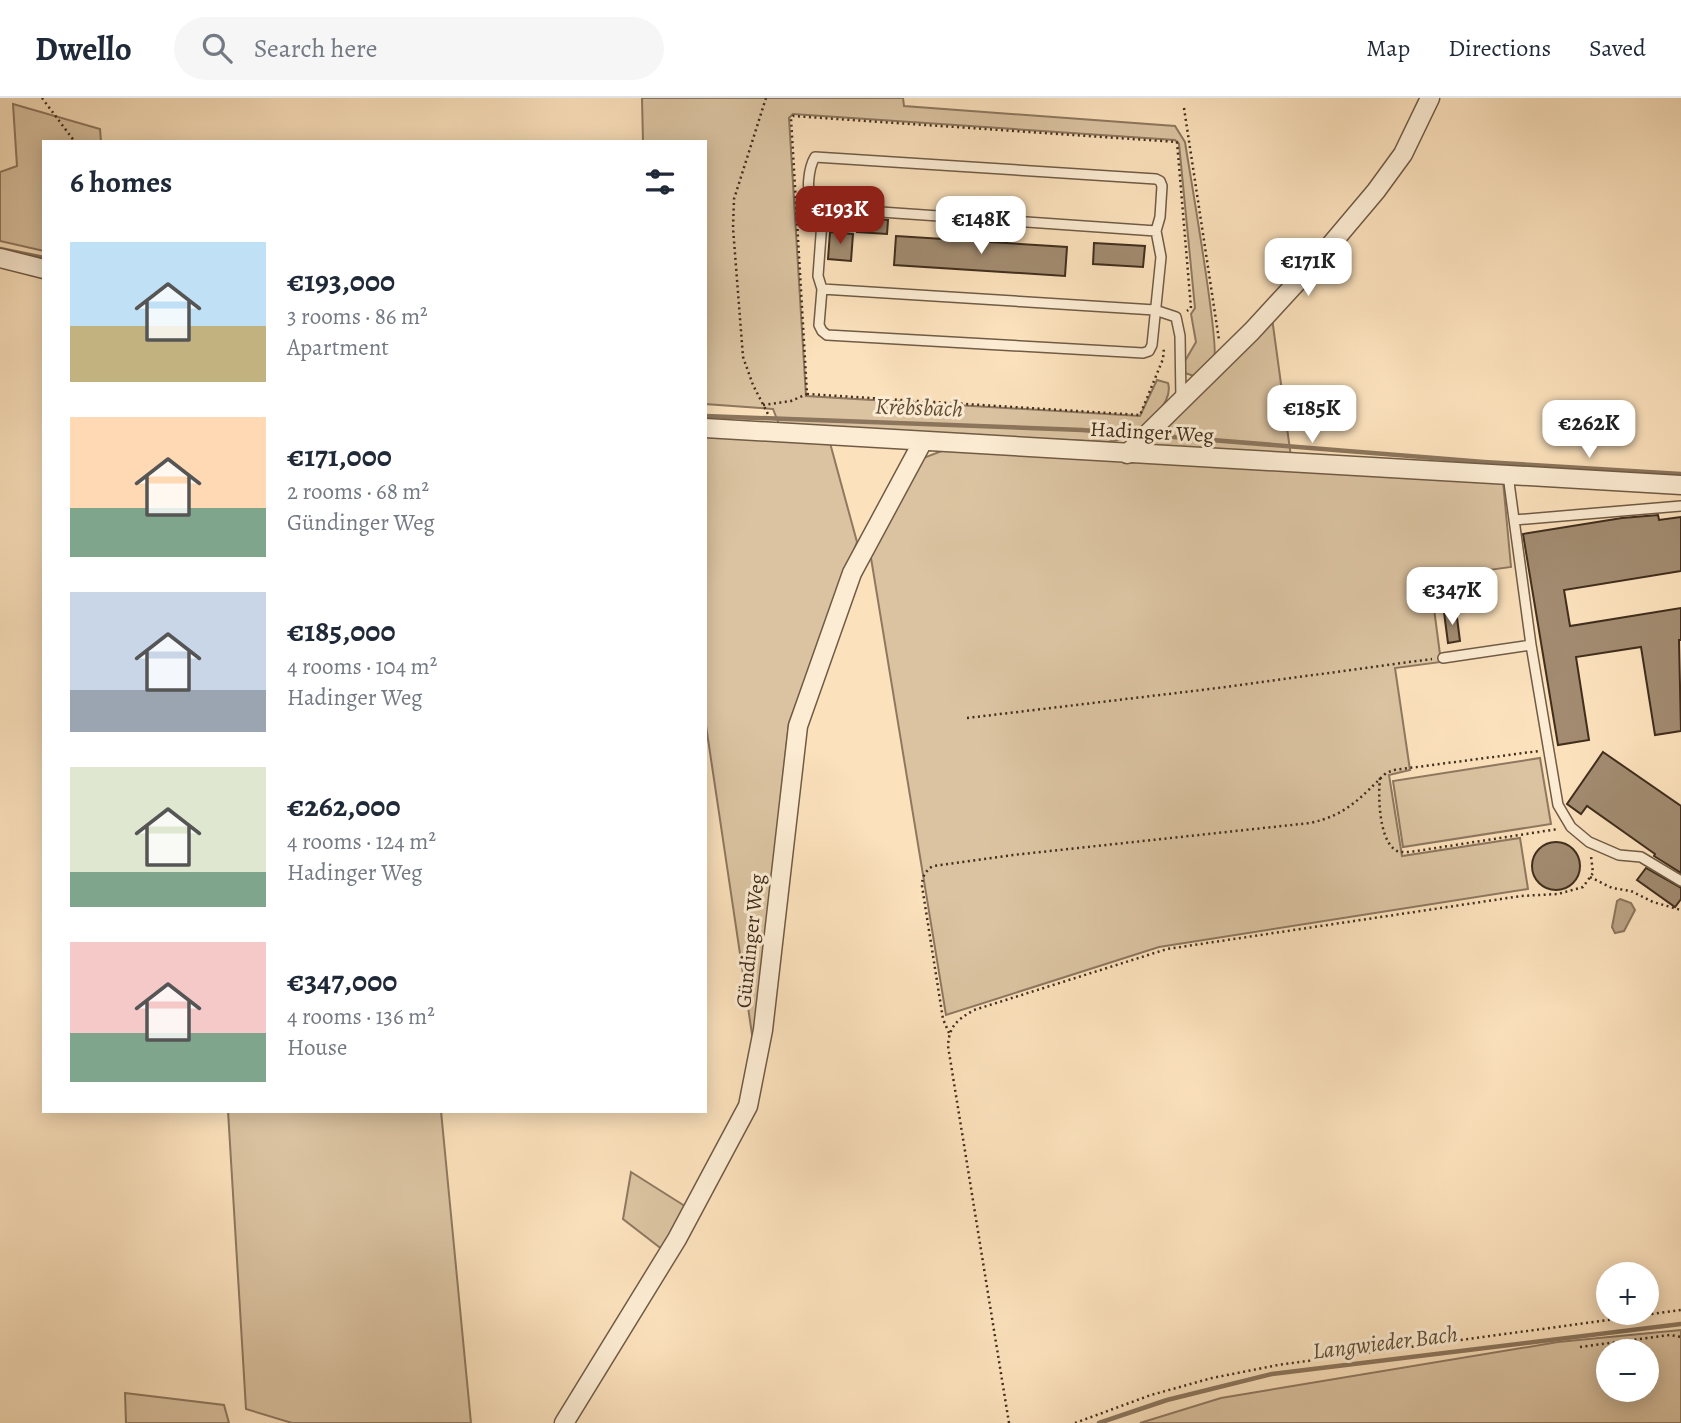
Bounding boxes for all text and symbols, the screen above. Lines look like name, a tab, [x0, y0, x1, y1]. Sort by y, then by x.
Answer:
search box	[174, 17, 664, 80]
text: Dwello	[35, 26, 132, 71]
icon: search	[198, 29, 236, 67]
text: Search here	[254, 31, 377, 66]
text: Map	[1366, 32, 1410, 64]
text: Directions	[1448, 32, 1551, 64]
text: Saved	[1589, 32, 1646, 64]
text: 6 homes	[70, 162, 172, 202]
icon: filters	[641, 163, 679, 201]
pin: €193K	[791, 186, 889, 246]
text: €193K	[811, 193, 869, 224]
pin: €148K	[932, 197, 1030, 256]
text: €148K	[952, 203, 1010, 234]
pin: €171K	[1259, 238, 1357, 298]
text: €171K	[1281, 245, 1335, 276]
text: €193,000	[287, 261, 395, 301]
icon: home	[126, 270, 210, 354]
text: 3 rooms · 86 m²	[287, 301, 428, 332]
text: Apartment	[287, 332, 389, 363]
pin: €185K	[1263, 386, 1361, 445]
water label: Krebsbach	[874, 390, 964, 425]
text: €185K	[1283, 392, 1341, 423]
pin: €262K	[1540, 400, 1638, 460]
text: €262K	[1558, 407, 1620, 438]
street label: Hadinger Weg	[1089, 415, 1215, 449]
text: €171,000	[287, 436, 392, 476]
icon: home	[126, 445, 210, 529]
text: 2 rooms · 68 m²	[287, 476, 429, 507]
text: Gündinger Weg	[287, 507, 435, 538]
pin: €347K	[1403, 568, 1501, 627]
text: €347K	[1423, 574, 1481, 605]
text: €185,000	[287, 611, 396, 651]
icon: home	[126, 620, 210, 704]
text: 4 rooms · 104 m²	[287, 651, 437, 682]
text: Hadinger Weg	[287, 682, 423, 713]
text: €262,000	[287, 786, 401, 826]
icon: home	[126, 795, 210, 879]
text: 4 rooms · 124 m²	[287, 826, 436, 857]
text: Hadinger Weg	[287, 857, 423, 888]
street label: Gündinger Weg	[729, 872, 771, 1010]
text: €347,000	[287, 961, 397, 1001]
icon: home	[126, 970, 210, 1054]
text: 4 rooms · 136 m²	[287, 1001, 435, 1032]
text: House	[287, 1032, 347, 1063]
map controls	[1596, 1262, 1659, 1402]
button: +	[1596, 1262, 1659, 1325]
water label: Langwieder Bach	[1311, 1318, 1459, 1367]
button: −	[1596, 1339, 1659, 1402]

